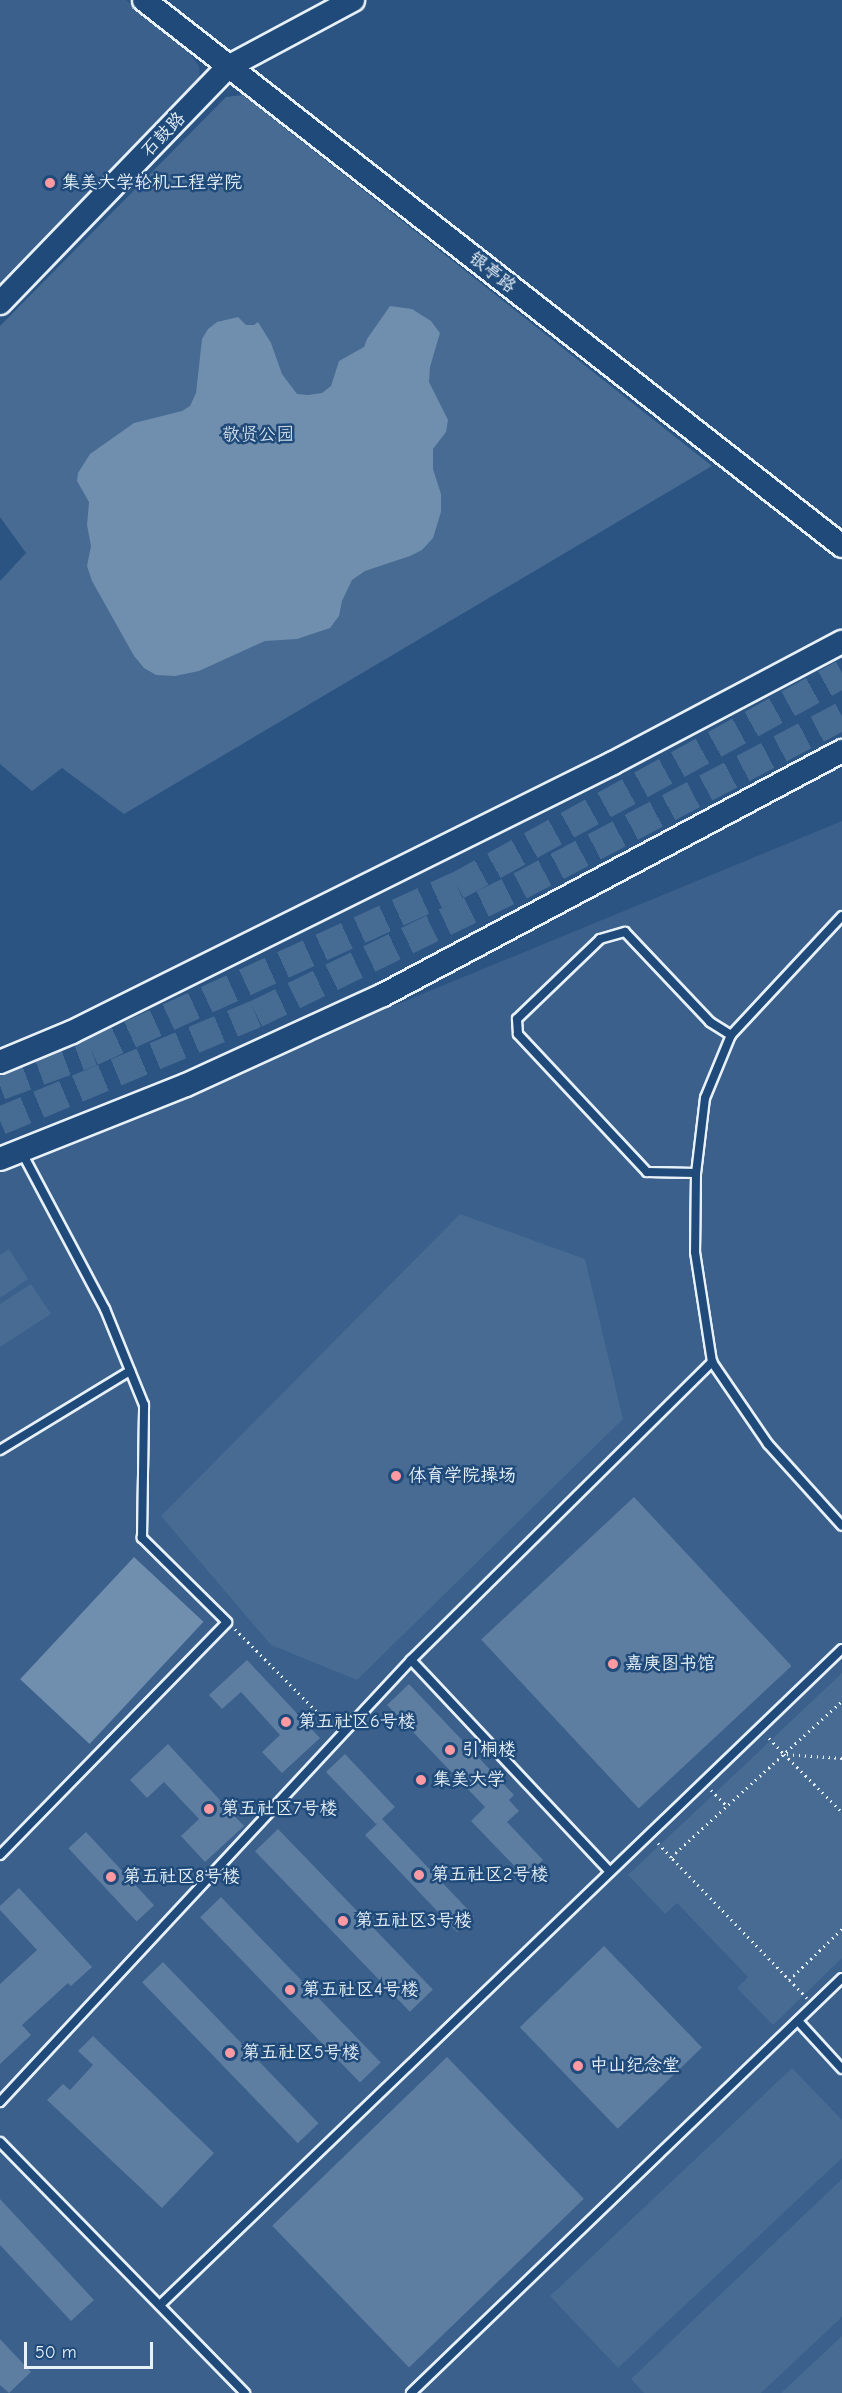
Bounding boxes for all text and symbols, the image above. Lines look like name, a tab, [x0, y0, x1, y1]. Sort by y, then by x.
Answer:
street label: 石鼓路	[137, 108, 191, 162]
place label: 集美大学轮机工程学院	[62, 172, 242, 194]
marker: 集美大学轮机工程学院	[43, 176, 57, 190]
street label: 银亭路	[464, 248, 520, 298]
park label: 敬贤公园	[222, 424, 294, 446]
place label: 体育学院操场	[408, 1465, 516, 1487]
marker: 体育学院操场	[389, 1469, 403, 1483]
place label: 嘉庚图书馆	[625, 1653, 715, 1675]
marker: 嘉庚图书馆	[606, 1657, 620, 1671]
place label: 第五社区6号楼	[298, 1711, 416, 1733]
marker: 第五社区6号楼	[279, 1715, 293, 1729]
place label: 引桐楼	[462, 1739, 516, 1761]
marker: 引桐楼	[443, 1743, 457, 1757]
place label: 集美大学	[433, 1769, 505, 1791]
marker: 集美大学	[414, 1773, 428, 1787]
place label: 第五社区7号楼	[221, 1798, 338, 1820]
marker: 第五社区7号楼	[202, 1802, 216, 1816]
place label: 第五社区2号楼	[431, 1864, 548, 1886]
place label: 第五社区8号楼	[123, 1866, 240, 1888]
marker: 第五社区2号楼	[412, 1868, 426, 1882]
marker: 第五社区8号楼	[104, 1870, 118, 1884]
place label: 第五社区3号楼	[355, 1910, 472, 1932]
marker: 第五社区3号楼	[336, 1914, 350, 1928]
place label: 第五社区4号楼	[302, 1979, 419, 2001]
marker: 第五社区4号楼	[283, 1983, 297, 1997]
place label: 第五社区5号楼	[242, 2042, 360, 2064]
marker: 第五社区5号楼	[223, 2046, 237, 2060]
place label: 中山纪念堂	[590, 2055, 680, 2077]
marker: 中山纪念堂	[571, 2059, 585, 2073]
scale bar	[27, 2330, 156, 2368]
text: 50 m	[35, 2342, 77, 2363]

